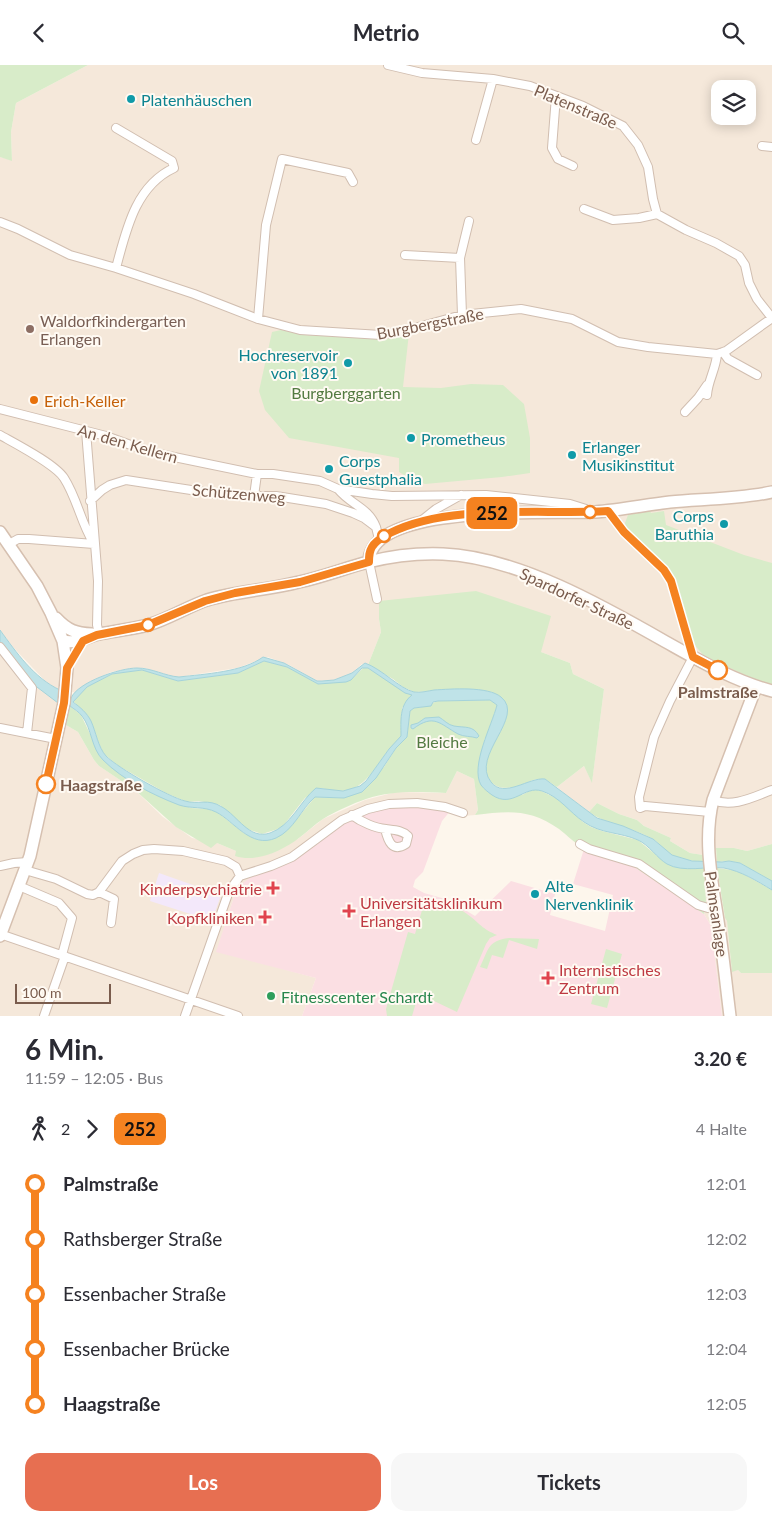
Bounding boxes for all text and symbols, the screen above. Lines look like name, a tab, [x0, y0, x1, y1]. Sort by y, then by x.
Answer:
icon: back	[25, 19, 53, 47]
text: Metrio	[353, 19, 419, 46]
icon: search	[719, 19, 747, 47]
street label: Platenstraße	[532, 80, 620, 132]
map controls	[711, 80, 756, 125]
button: layers	[711, 80, 756, 125]
place label: Platenhäuschen	[141, 90, 252, 109]
marker: Platenhäuschen	[125, 93, 137, 105]
street label: Burgbergstraße	[375, 303, 485, 343]
place label: Waldorfkindergarten Erlangen	[40, 311, 186, 348]
marker: Waldorfkindergarten Erlangen	[24, 323, 36, 335]
place label: Hochreservoir von 1891	[238, 345, 338, 382]
marker: Hochreservoir von 1891	[342, 357, 354, 369]
park label: Burgberggarten	[291, 383, 401, 402]
place label: Erich-Keller	[44, 391, 126, 410]
marker: Erich-Keller	[28, 394, 40, 406]
street label: An den Kellern	[76, 420, 180, 466]
place label: Prometheus	[421, 429, 506, 448]
marker: Prometheus	[405, 432, 417, 444]
place label: Erlanger Musikinstitut	[582, 437, 675, 474]
marker: Erlanger Musikinstitut	[566, 449, 578, 461]
place label: Corps Guestphalia	[339, 451, 422, 488]
marker: Corps Guestphalia	[323, 463, 335, 475]
street label: Schützenweg	[192, 479, 286, 507]
line badge: 252	[463, 497, 521, 529]
text: 252	[476, 502, 508, 524]
unlabelled marker	[583, 505, 597, 519]
place label: Corps Baruthia	[655, 506, 714, 543]
marker: Corps Baruthia	[718, 518, 730, 530]
unlabelled marker	[377, 529, 391, 543]
street label: Spardorfer Straße	[517, 563, 637, 633]
unlabelled marker	[141, 618, 155, 632]
marker: Palmstraße	[708, 660, 728, 680]
place label: Palmstraße	[678, 682, 759, 701]
park label: Bleiche	[416, 732, 468, 751]
marker: Haagstraße	[36, 774, 56, 794]
place label: Haagstraße	[60, 775, 142, 794]
street label: Palmsanlage	[702, 870, 732, 958]
place label: Alte Nervenklinik	[545, 876, 634, 913]
place label: Kinderpsychiatrie	[140, 879, 262, 898]
marker: Kinderpsychiatrie	[266, 881, 280, 895]
marker: Alte Nervenklinik	[529, 888, 541, 900]
place label: Universitätsklinikum Erlangen	[360, 893, 502, 930]
marker: Universitätsklinikum Erlangen	[342, 904, 356, 918]
place label: Kopfkliniken	[167, 908, 254, 927]
marker: Kopfkliniken	[258, 910, 272, 924]
place label: Internistisches Zentrum	[559, 960, 661, 997]
marker: Internistisches Zentrum	[541, 971, 555, 985]
scale bar	[15, 981, 111, 1004]
text: 100 m	[22, 984, 61, 1001]
place label: Fitnesscenter Schardt	[281, 987, 433, 1006]
marker: Fitnesscenter Schardt	[265, 990, 277, 1002]
text: 6 Min.	[25, 1032, 104, 1066]
text: 3.20 €	[694, 1047, 747, 1070]
text: 11:59 – 12:05 · Bus	[25, 1068, 163, 1087]
icon: walk	[25, 1115, 53, 1143]
icon: forward	[78, 1115, 106, 1143]
text: 252	[124, 1118, 156, 1140]
text: 2	[61, 1119, 70, 1138]
text: 4 Halte	[696, 1119, 747, 1138]
text: Palmstraße	[63, 1172, 158, 1195]
text: 12:01	[706, 1174, 747, 1193]
text: Rathsberger Straße	[63, 1227, 222, 1250]
text: 12:02	[706, 1229, 747, 1248]
text: Essenbacher Straße	[63, 1282, 226, 1305]
text: 12:03	[706, 1284, 747, 1303]
text: Essenbacher Brücke	[63, 1337, 230, 1360]
text: 12:04	[706, 1339, 747, 1358]
text: Haagstraße	[63, 1392, 160, 1415]
text: 12:05	[706, 1394, 747, 1413]
button: Los	[25, 1453, 381, 1511]
button: Tickets	[391, 1453, 747, 1511]

